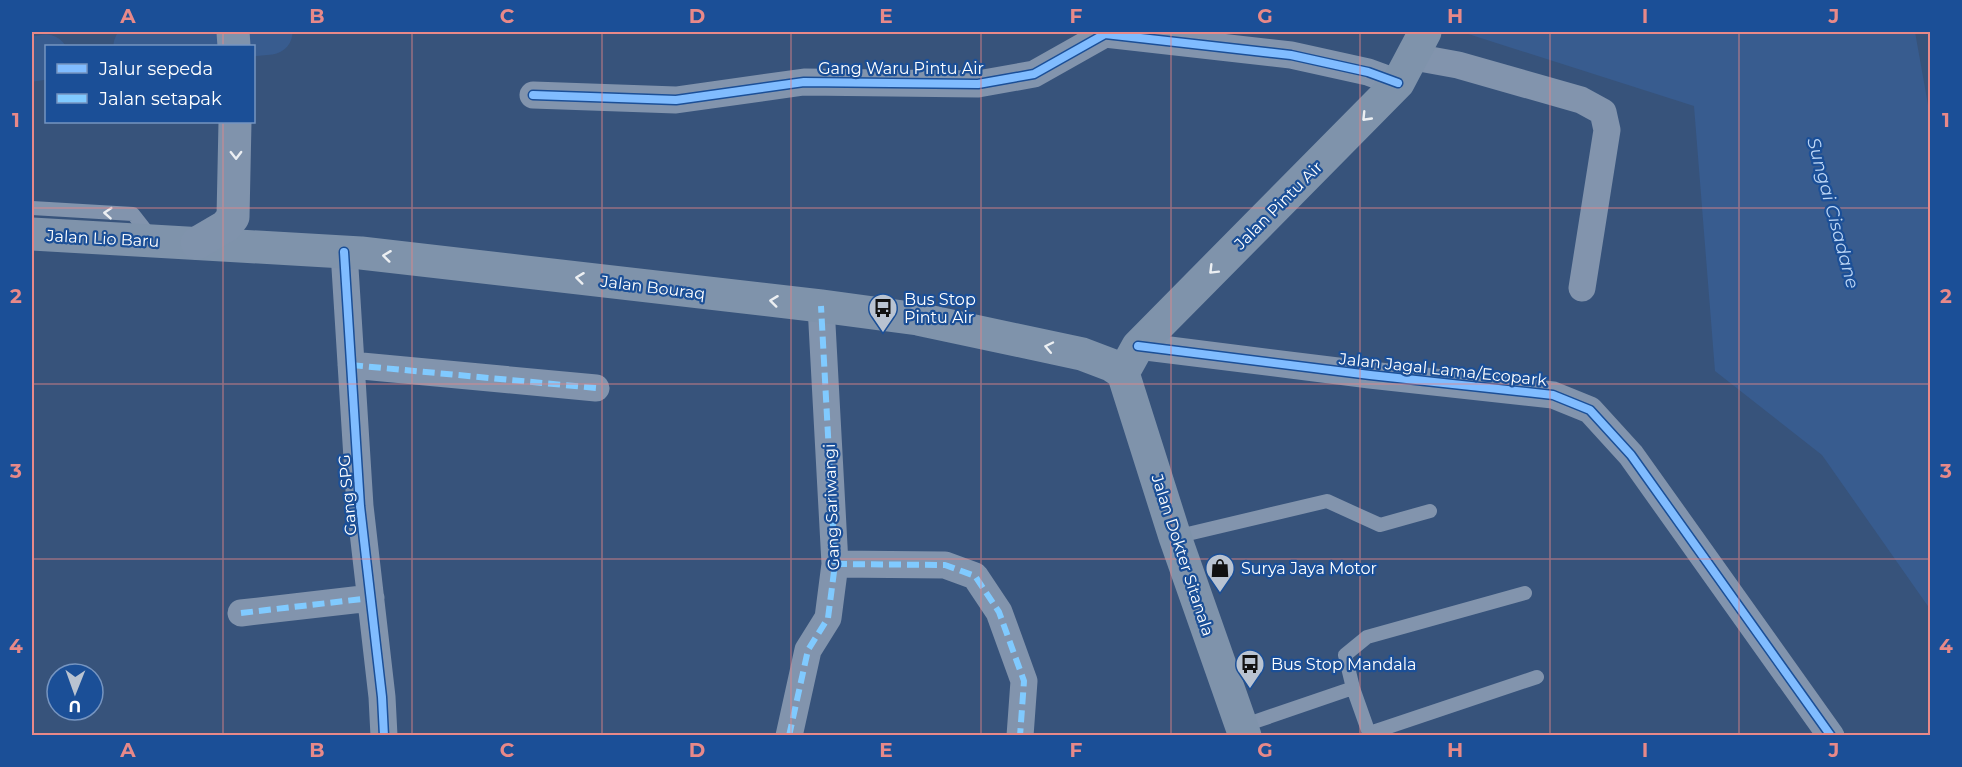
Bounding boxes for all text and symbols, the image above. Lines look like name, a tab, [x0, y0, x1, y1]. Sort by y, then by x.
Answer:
text: A	[119, 4, 136, 28]
text: B	[309, 4, 325, 28]
text: C	[500, 4, 515, 28]
text: D	[689, 4, 705, 28]
text: E	[879, 4, 893, 28]
text: F	[1070, 4, 1083, 28]
text: G	[1257, 4, 1273, 28]
text: H	[1447, 4, 1463, 28]
text: I	[1642, 4, 1648, 28]
text: J	[1828, 4, 1839, 28]
legend	[45, 45, 255, 123]
text: Jalur sepeda	[98, 58, 213, 80]
street label: Gang Waru Pintu Air	[818, 59, 984, 78]
text: Jalan setapak	[98, 88, 222, 110]
text: 1	[12, 108, 20, 132]
text: 1	[1942, 108, 1950, 132]
one-way arrow	[1362, 110, 1373, 121]
water label: Sungai Cisadane	[1802, 135, 1864, 291]
one-way arrow	[230, 150, 242, 159]
street label: Jalan Pintu Air	[1230, 157, 1326, 254]
one-way arrow	[104, 207, 113, 220]
street label: Jalan Lio Baru	[45, 226, 160, 251]
one-way arrow	[382, 250, 391, 263]
one-way arrow	[1209, 263, 1219, 274]
street label: Jalan Bouraq	[599, 272, 706, 303]
one-way arrow	[576, 273, 585, 285]
text: 2	[10, 284, 22, 308]
text: 2	[1940, 284, 1952, 308]
place label: Bus Stop Pintu Air	[904, 290, 976, 327]
bus stop icon: Bus Stop Pintu Air	[867, 292, 899, 334]
one-way arrow	[770, 295, 779, 308]
one-way arrow	[1044, 341, 1054, 354]
street label: Jalan Jagal Lama/Ecopark	[1337, 349, 1548, 390]
street label: Gang Sariwangi	[820, 443, 843, 571]
street label: Gang SPG	[334, 454, 361, 536]
text: 3	[9, 459, 22, 483]
text: 3	[1939, 459, 1952, 483]
street label: Jalan Dokter Sitanala	[1147, 471, 1218, 639]
shop icon: Surya Jaya Motor	[1204, 552, 1236, 594]
place label: Surya Jaya Motor	[1241, 559, 1377, 578]
text: 4	[9, 634, 23, 658]
text: 4	[1939, 634, 1953, 658]
bus stop icon: Bus Stop Mandala	[1234, 648, 1266, 690]
place label: Bus Stop Mandala	[1271, 655, 1417, 674]
north arrow	[45, 662, 105, 722]
text: U	[68, 697, 81, 716]
text: A	[119, 738, 136, 762]
text: B	[309, 738, 325, 762]
text: C	[500, 738, 515, 762]
text: D	[689, 738, 705, 762]
text: E	[879, 738, 893, 762]
text: F	[1070, 738, 1083, 762]
text: G	[1257, 738, 1273, 762]
text: H	[1447, 738, 1463, 762]
text: I	[1642, 738, 1648, 762]
text: J	[1828, 738, 1839, 762]

